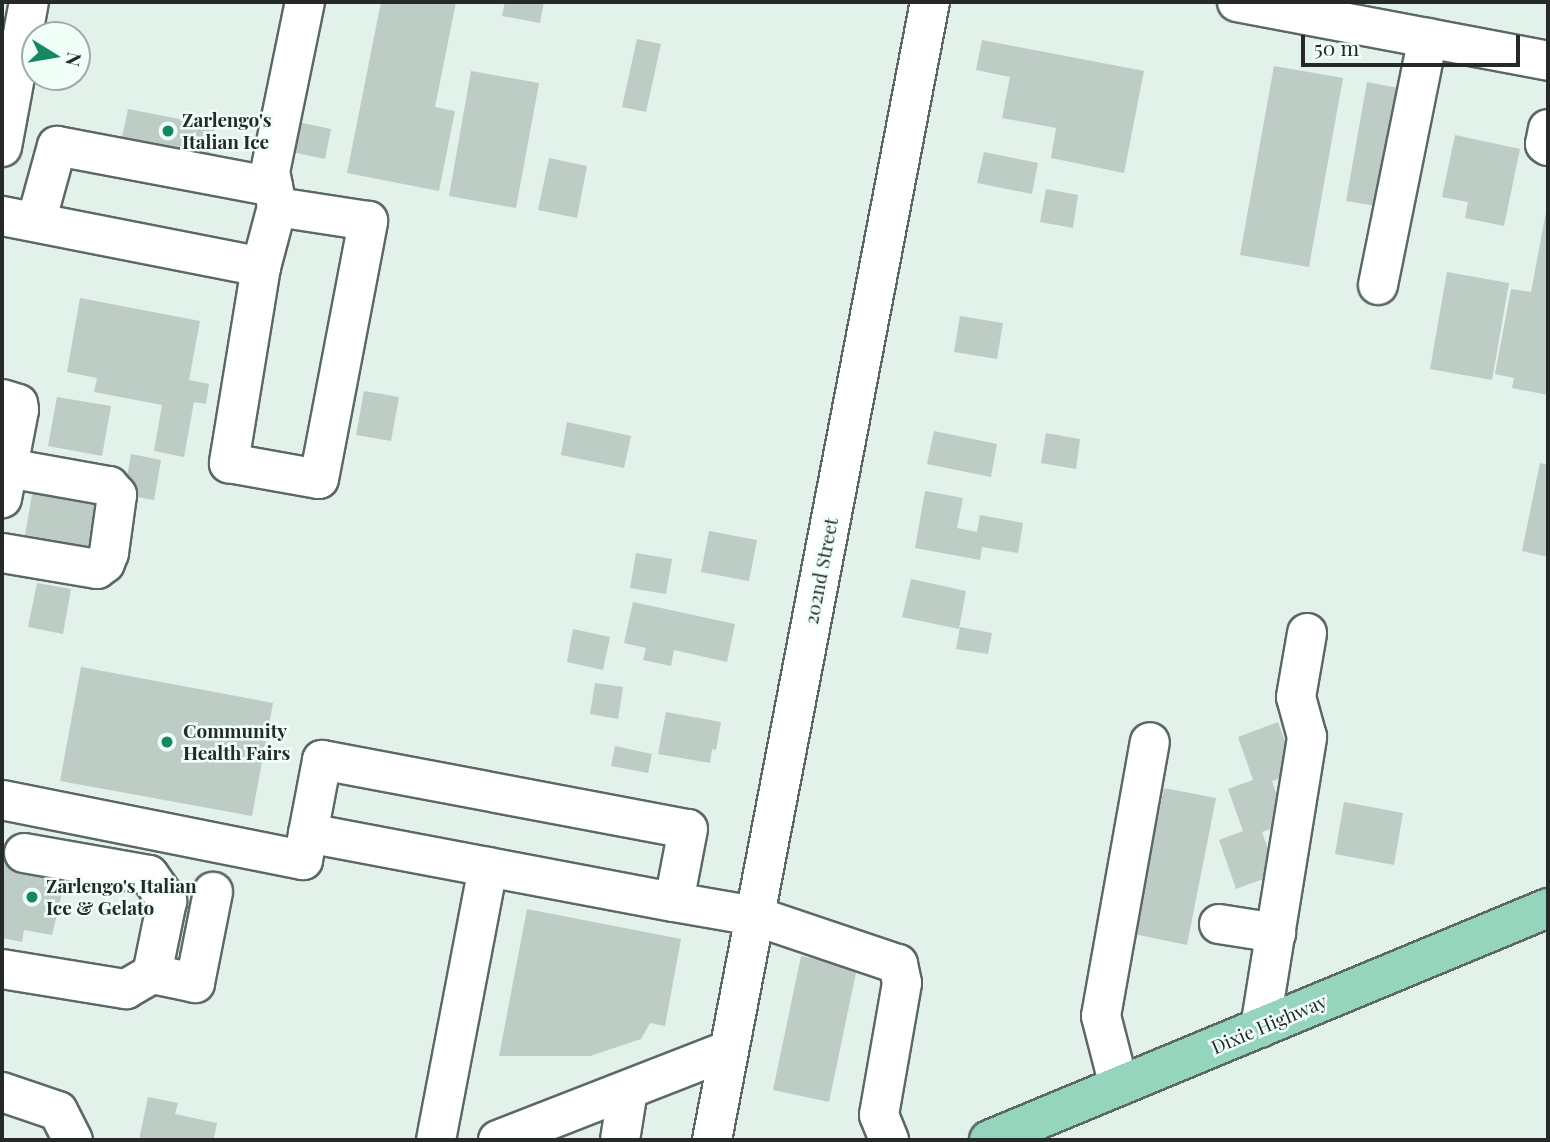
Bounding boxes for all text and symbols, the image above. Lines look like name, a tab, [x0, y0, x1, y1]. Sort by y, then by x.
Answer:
north arrow	[21, 21, 91, 91]
scale bar	[1305, 21, 1524, 65]
text: 50 m	[1314, 33, 1359, 61]
text: N	[61, 50, 89, 69]
place label: Zarlengo's Italian Ice	[182, 109, 271, 153]
marker: Zarlengo's Italian Ice	[160, 123, 176, 139]
street label: 202nd Street	[800, 516, 842, 626]
place label: Community Health Fairs	[183, 720, 290, 764]
marker: Community Health Fairs	[157, 732, 177, 752]
place label: Zarlengo's Italian Ice & Gelato	[46, 875, 197, 919]
marker: Zarlengo's Italian Ice & Gelato	[24, 889, 40, 905]
street label: Dixie Highway	[1208, 989, 1330, 1059]

